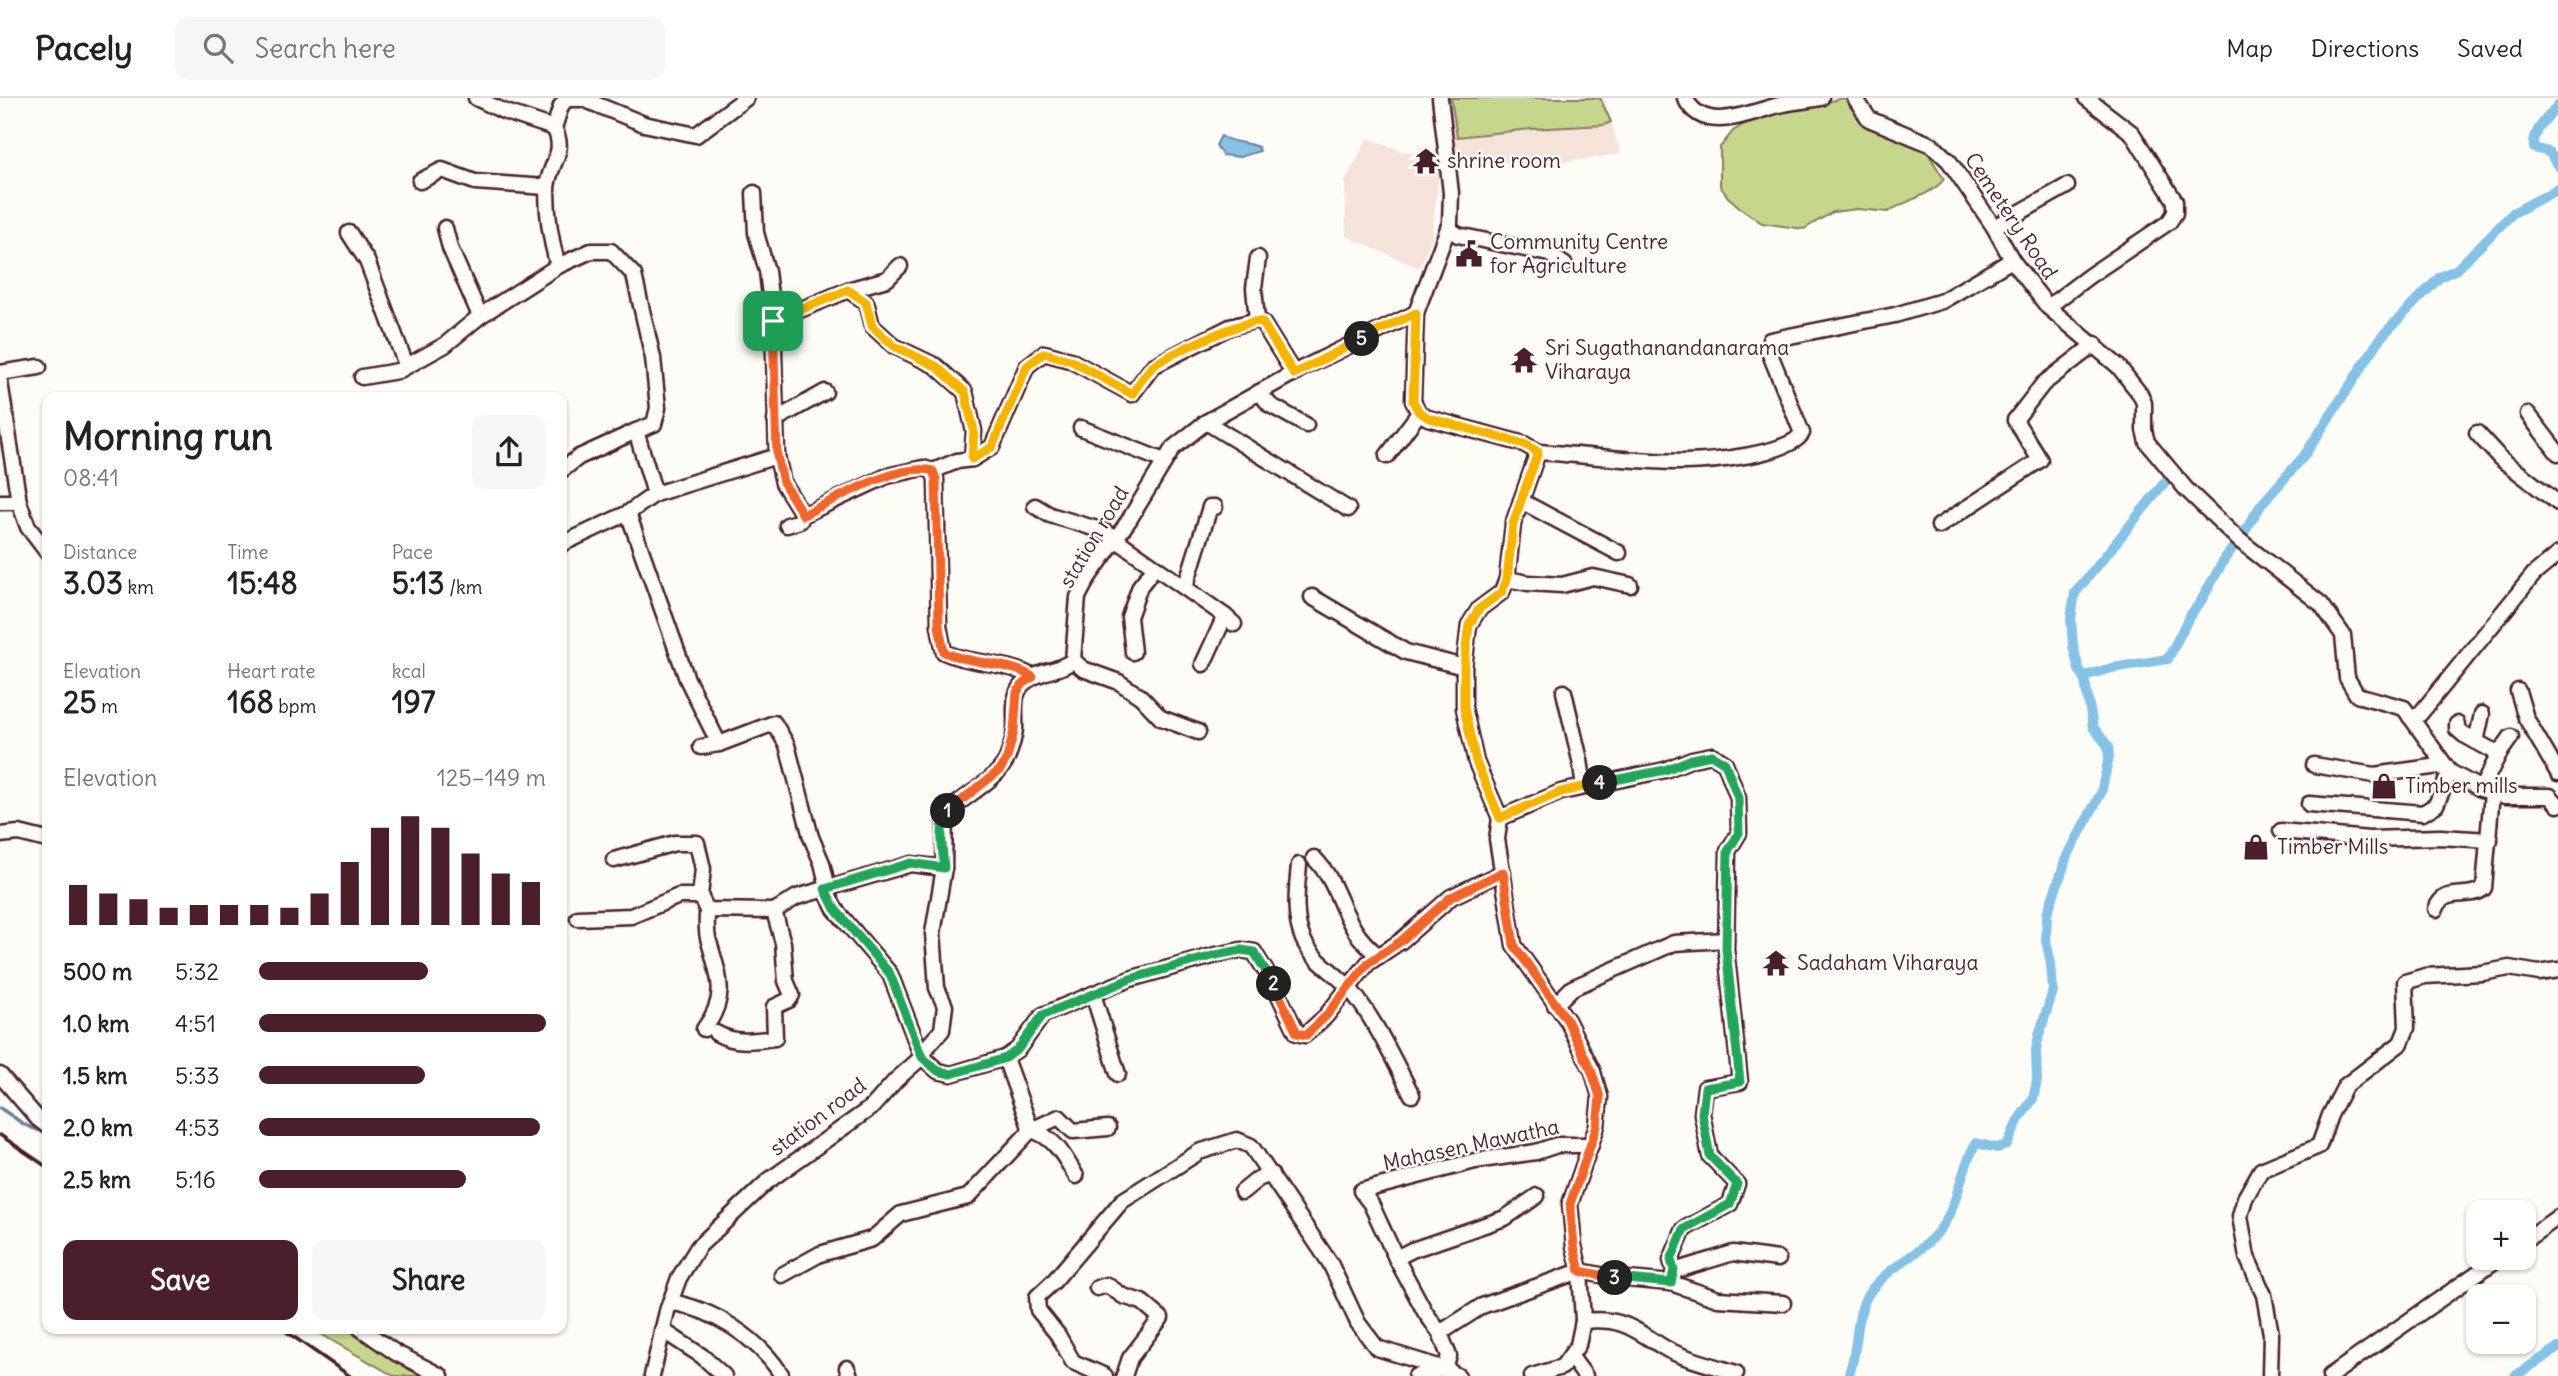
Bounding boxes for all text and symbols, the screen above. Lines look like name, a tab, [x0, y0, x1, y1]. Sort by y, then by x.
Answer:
search box	[175, 17, 665, 80]
text: Pacely	[35, 27, 133, 69]
icon: search	[199, 29, 237, 67]
text: Search here	[255, 32, 396, 65]
text: Map	[2226, 33, 2273, 63]
text: Directions	[2311, 33, 2419, 63]
text: Saved	[2457, 33, 2523, 63]
temple icon: shrine room	[1411, 146, 1441, 176]
place label: shrine room	[1447, 147, 1561, 174]
street label: Cemetery Road	[1959, 147, 2064, 284]
place label: Community Centre for Agriculture	[1490, 228, 1668, 279]
public building icon: Community Centre for Agriculture	[1454, 239, 1484, 269]
pin	[743, 291, 803, 351]
icon: arrive	[754, 302, 792, 340]
pin: 5	[1344, 322, 1380, 356]
text: 5	[1356, 326, 1367, 350]
place label: Sri Sugathanandanarama Viharaya	[1545, 334, 1789, 385]
temple icon: Sri Sugathanandanarama Viharaya	[1509, 345, 1539, 375]
text: Morning run	[63, 413, 273, 460]
button: share	[472, 415, 546, 489]
text: 08:41	[63, 463, 119, 492]
street label: station road	[1053, 481, 1134, 592]
text: Distance	[63, 540, 137, 564]
text: Time	[227, 540, 268, 564]
text: Pace	[392, 540, 433, 564]
text: 3.03	[63, 564, 123, 602]
text: 15:48	[227, 564, 298, 602]
text: 5:13	[392, 564, 445, 602]
text: km	[123, 575, 154, 599]
text: /km	[445, 575, 482, 599]
text: Elevation	[63, 659, 141, 683]
text: Heart rate	[227, 659, 315, 683]
text: kcal	[392, 659, 426, 683]
text: 25	[63, 683, 97, 721]
text: 168	[227, 683, 274, 721]
text: 197	[392, 683, 436, 721]
text: m	[97, 694, 118, 718]
text: bpm	[274, 694, 316, 718]
text: Elevation	[63, 763, 157, 792]
text: 125–149 m	[437, 763, 546, 792]
pin: 4	[1582, 766, 1618, 800]
text: 4	[1594, 770, 1605, 794]
shop icon: Timber mills	[2369, 771, 2399, 801]
place label: Timber mills	[2405, 772, 2518, 799]
pin: 1	[930, 794, 965, 828]
text: 1	[944, 798, 951, 822]
shop icon: Timber Mills	[2241, 832, 2271, 862]
place label: Timber Mills	[2277, 833, 2388, 860]
temple icon: Sadaham Viharaya	[1761, 948, 1791, 978]
place label: Sadaham Viharaya	[1797, 949, 1979, 976]
text: 500 m	[63, 957, 132, 986]
text: 5:32	[175, 957, 219, 986]
pin: 2	[1256, 966, 1292, 1001]
text: 2	[1268, 971, 1279, 995]
text: 1.0 km	[63, 1009, 129, 1038]
text: 4:51	[175, 1009, 216, 1038]
text: 1.5 km	[63, 1061, 128, 1090]
text: 5:33	[175, 1061, 220, 1090]
street label: station road	[764, 1072, 871, 1162]
text: 2.0 km	[63, 1113, 133, 1142]
text: 4:53	[175, 1113, 220, 1142]
street label: Mahasen Mawatha	[1380, 1113, 1562, 1176]
text: 2.5 km	[63, 1165, 131, 1194]
text: 5:16	[175, 1165, 216, 1194]
map controls	[2466, 1200, 2536, 1354]
button: +	[2466, 1200, 2536, 1270]
button: Save	[63, 1240, 298, 1320]
button: Share	[312, 1240, 546, 1320]
pin: 3	[1598, 1260, 1632, 1296]
text: 3	[1609, 1265, 1620, 1289]
button: −	[2466, 1284, 2536, 1354]

